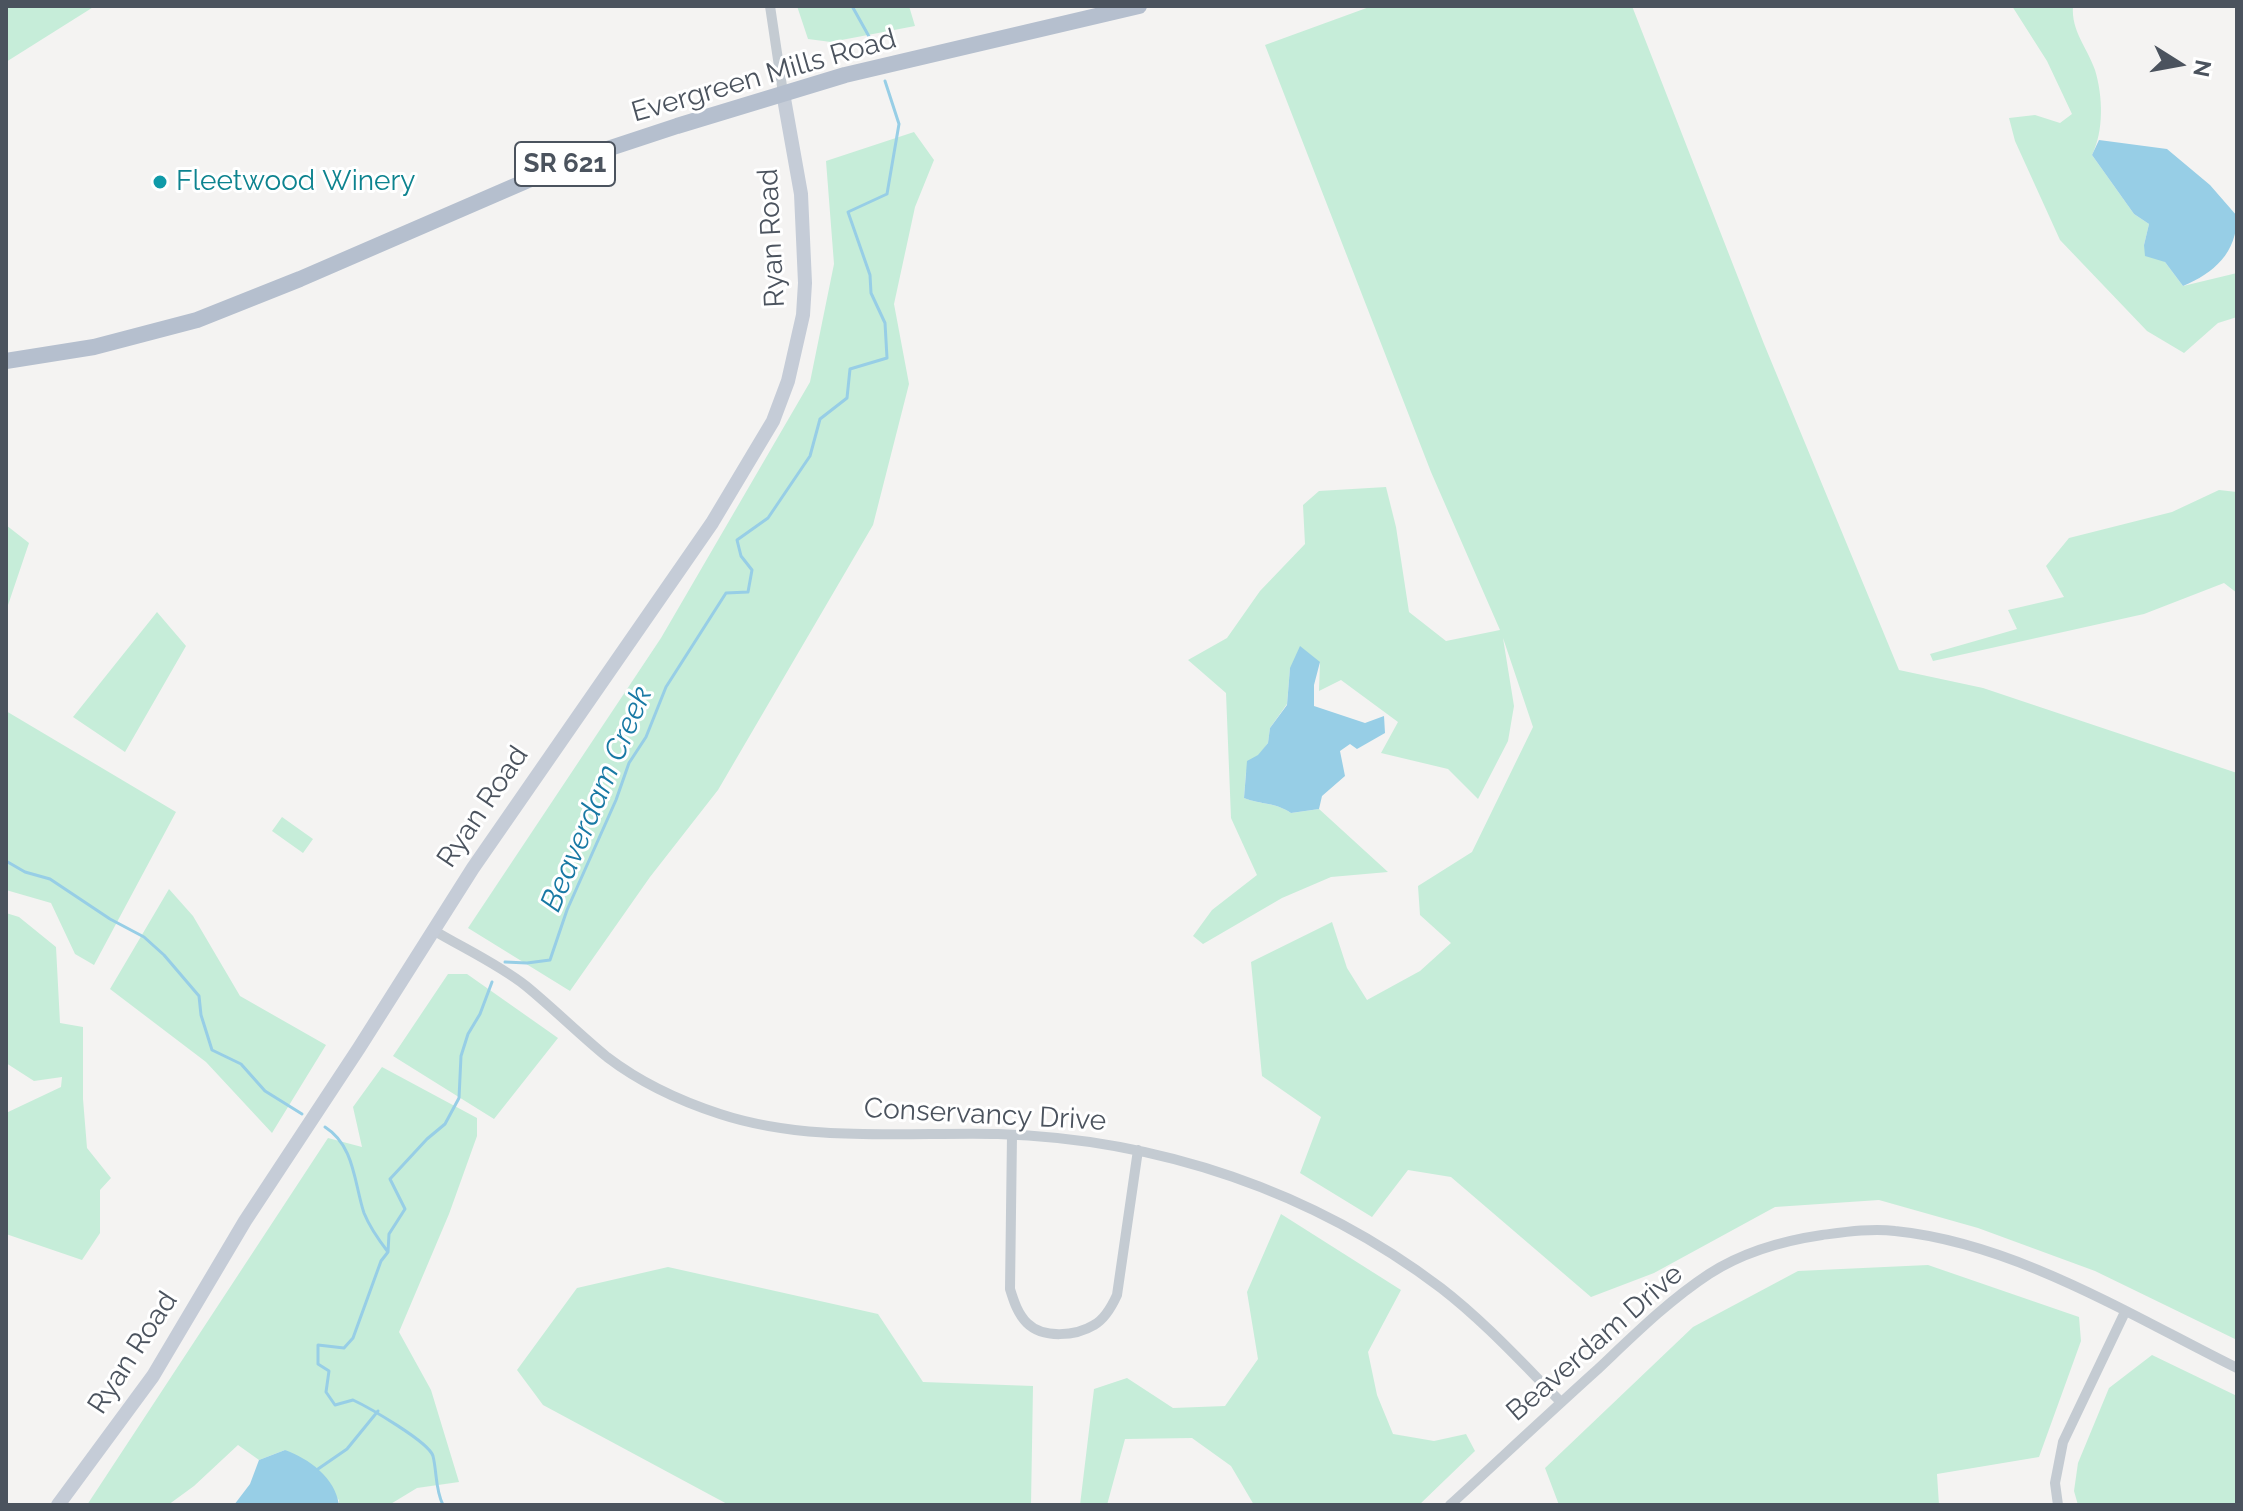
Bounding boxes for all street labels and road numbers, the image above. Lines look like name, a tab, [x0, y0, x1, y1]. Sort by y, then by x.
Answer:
street label: Evergreen Mills Road	[628, 22, 900, 130]
road number: SR 621	[515, 142, 615, 186]
street label: Ryan Road	[752, 168, 792, 308]
street label: Ryan Road	[430, 740, 536, 874]
street label: Conservancy Drive	[863, 1092, 1107, 1138]
street label: Beaverdam Drive	[1500, 1257, 1690, 1429]
street label: Ryan Road	[81, 1286, 185, 1420]

